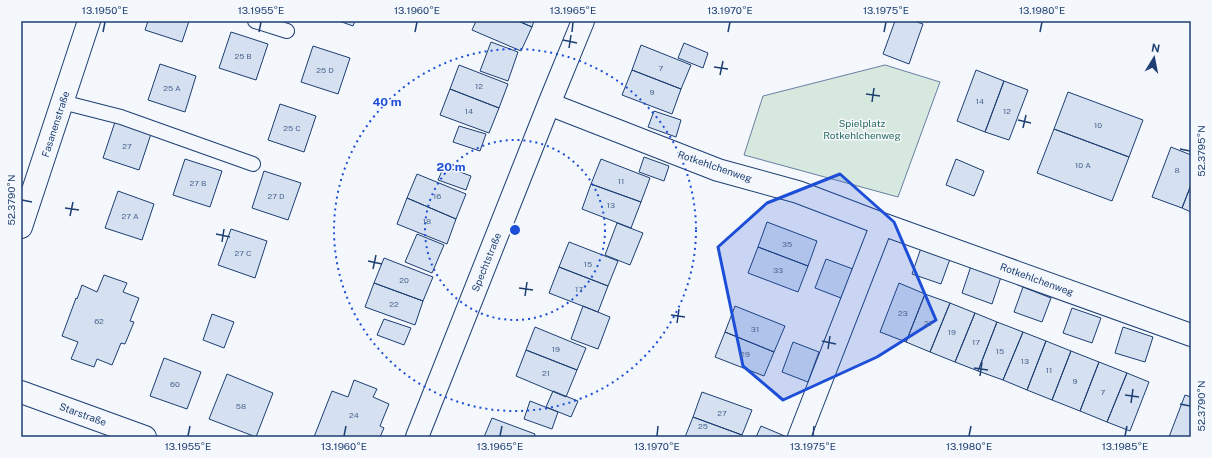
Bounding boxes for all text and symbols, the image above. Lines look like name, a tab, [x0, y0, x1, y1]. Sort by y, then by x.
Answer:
text: 13.1950°E	[82, 4, 128, 16]
text: 13.1955°E	[238, 4, 284, 16]
text: 13.1960°E	[394, 4, 440, 16]
text: 13.1965°E	[550, 4, 596, 16]
text: 13.1970°E	[707, 4, 753, 16]
text: 13.1975°E	[863, 4, 909, 16]
text: 13.1980°E	[1019, 4, 1065, 16]
north arrow	[1134, 38, 1174, 78]
text: N	[1150, 41, 1161, 55]
house number: 25 B	[234, 51, 252, 61]
house number: 7	[659, 63, 664, 73]
house number: 25 D	[316, 65, 334, 75]
house number: 12	[475, 81, 483, 91]
house number: 25 A	[163, 83, 181, 93]
house number: 9	[650, 87, 655, 97]
street label: Fasanenstraße	[39, 89, 71, 159]
text: 40 m	[372, 95, 402, 109]
house number: 14	[976, 96, 984, 106]
house number: 14	[465, 106, 473, 116]
house number: 12	[1003, 106, 1011, 116]
park label: Spielplatz Rotkehlchenweg	[823, 117, 901, 141]
house number: 10	[1094, 120, 1102, 130]
house number: 25 C	[283, 123, 301, 133]
text: 52.3795°N	[1195, 125, 1207, 177]
house number: 27	[122, 141, 132, 151]
street label: Rotkehlchenweg	[676, 148, 754, 184]
text: 20 m	[437, 160, 466, 174]
house number: 10 A	[1075, 160, 1091, 170]
house number: 8	[1174, 165, 1180, 175]
text: 52.3790°N	[5, 174, 17, 226]
house number: 11	[618, 176, 624, 186]
house number: 27 B	[190, 178, 206, 188]
house number: 27 D	[267, 191, 285, 201]
house number: 16	[433, 191, 441, 201]
house number: 13	[607, 200, 615, 210]
house number: 27 A	[121, 211, 139, 221]
house number: 18	[423, 216, 431, 226]
centre of rings	[508, 223, 522, 237]
street label: Spechtstraße	[469, 230, 503, 293]
house number: 35	[782, 239, 792, 249]
house number: 27 C	[234, 248, 252, 258]
house number: 15	[584, 259, 592, 269]
street label: Rotkehlchenweg	[999, 260, 1075, 298]
house number: 33	[773, 265, 783, 275]
house number: 20	[399, 275, 409, 285]
house number: 17	[575, 284, 583, 294]
house number: 22	[389, 299, 399, 309]
house number: 23	[898, 308, 908, 318]
house number: 62	[94, 316, 104, 326]
house number: 21	[924, 318, 932, 328]
house number: 31	[751, 324, 759, 334]
house number: 19	[948, 327, 956, 337]
house number: 17	[972, 337, 980, 347]
house number: 19	[552, 344, 560, 354]
house number: 15	[996, 346, 1004, 356]
house number: 29	[740, 349, 750, 359]
house number: 13	[1021, 356, 1029, 366]
house number: 11	[1046, 365, 1052, 375]
house number: 21	[542, 368, 550, 378]
house number: 9	[1073, 376, 1078, 386]
house number: 60	[170, 379, 180, 389]
text: 52.3790°N	[1195, 380, 1207, 432]
house number: 7	[1101, 387, 1106, 397]
street label: Starstraße	[58, 400, 109, 428]
house number: 58	[236, 401, 246, 411]
house number: 27	[717, 408, 727, 418]
house number: 24	[349, 410, 359, 420]
house number: 25	[698, 421, 708, 431]
text: 13.1955°E	[165, 440, 211, 452]
text: 13.1960°E	[321, 440, 367, 452]
text: 13.1965°E	[477, 440, 523, 452]
text: 13.1970°E	[634, 440, 680, 452]
text: 13.1975°E	[790, 440, 836, 452]
text: 13.1980°E	[946, 440, 992, 452]
text: 13.1985°E	[1102, 440, 1148, 452]

